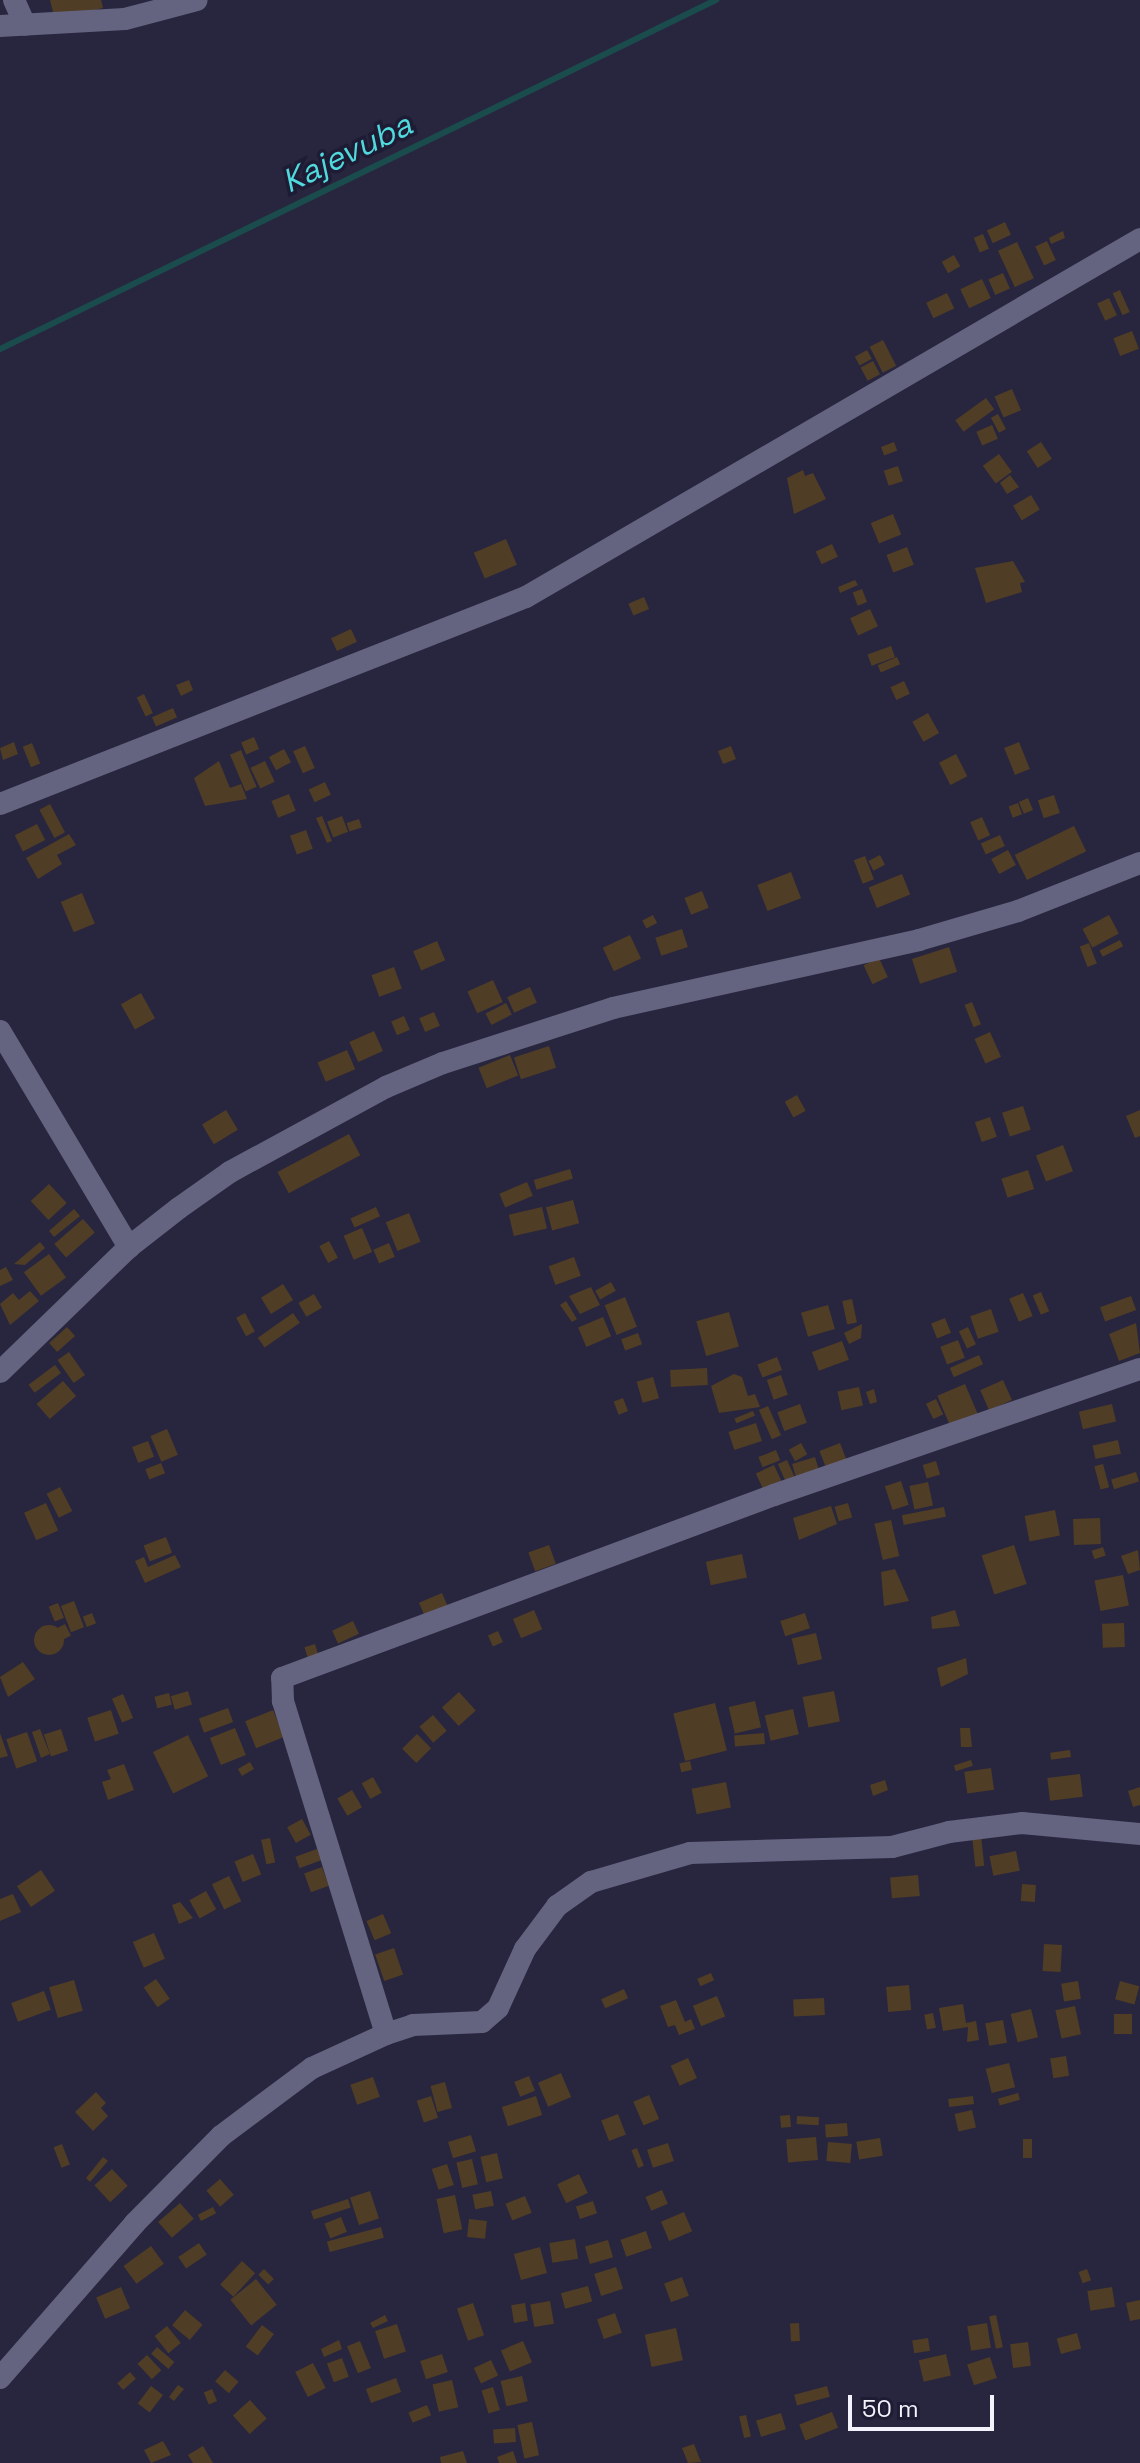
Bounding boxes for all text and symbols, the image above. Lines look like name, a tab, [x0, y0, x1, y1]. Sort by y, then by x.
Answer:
water label: Kajevuba	[276, 105, 418, 201]
scale bar	[852, 2379, 998, 2429]
text: 50 m	[862, 2393, 919, 2424]

